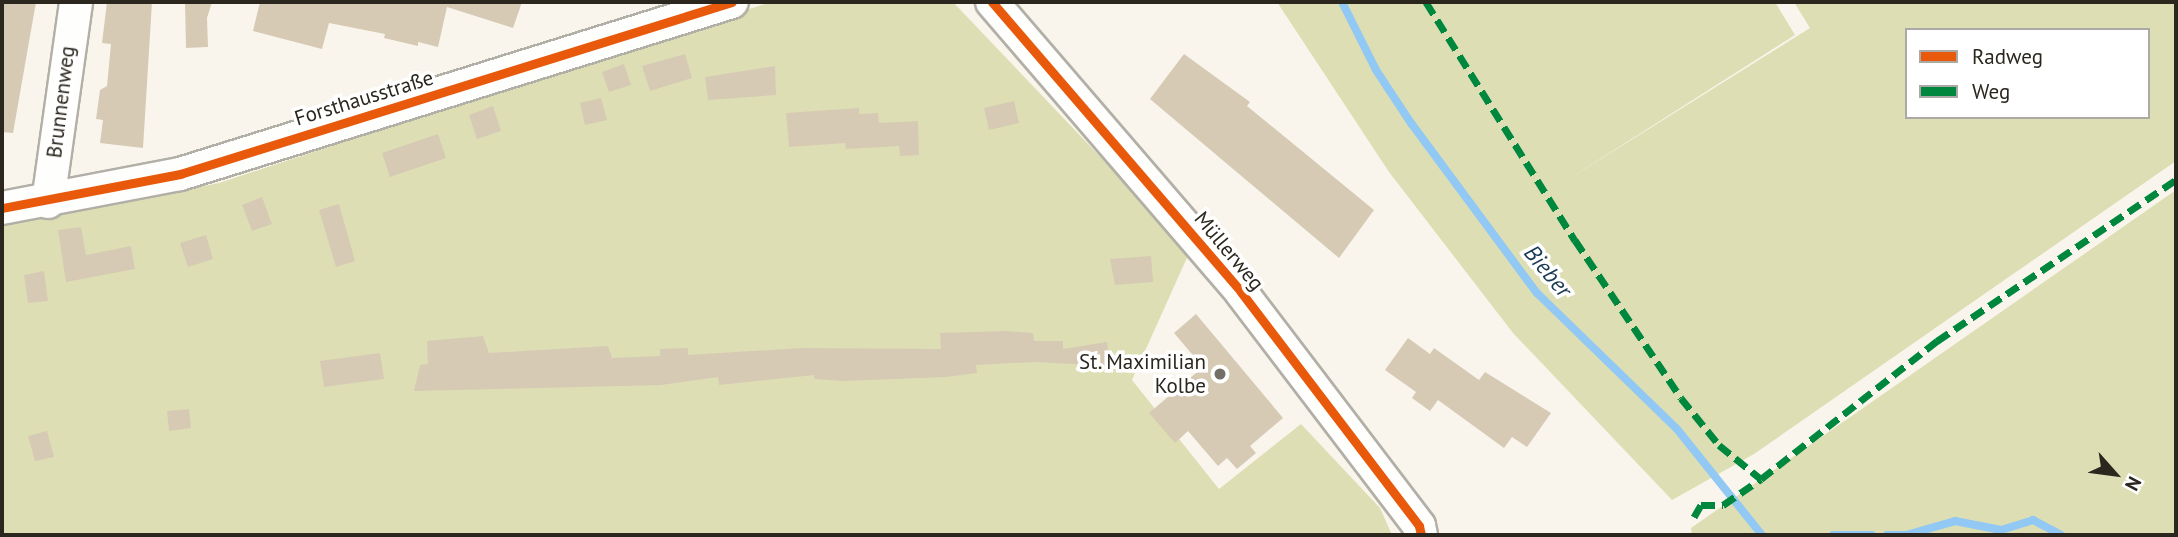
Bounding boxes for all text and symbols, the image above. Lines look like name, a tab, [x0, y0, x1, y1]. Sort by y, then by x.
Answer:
legend	[1905, 28, 2150, 119]
text: Radweg	[1972, 43, 2043, 70]
street label: Brunnenweg	[42, 44, 80, 160]
street label: Forsthausstraße	[292, 65, 436, 131]
text: Weg	[1972, 78, 2010, 105]
street label: Müllerweg	[1189, 207, 1269, 295]
water label: Bieber	[1518, 239, 1578, 303]
place label: St. Maximilian Kolbe	[1077, 349, 1206, 399]
marker: St. Maximilian Kolbe	[1212, 366, 1228, 382]
north arrow	[2080, 439, 2150, 509]
text: N	[2120, 473, 2147, 495]

